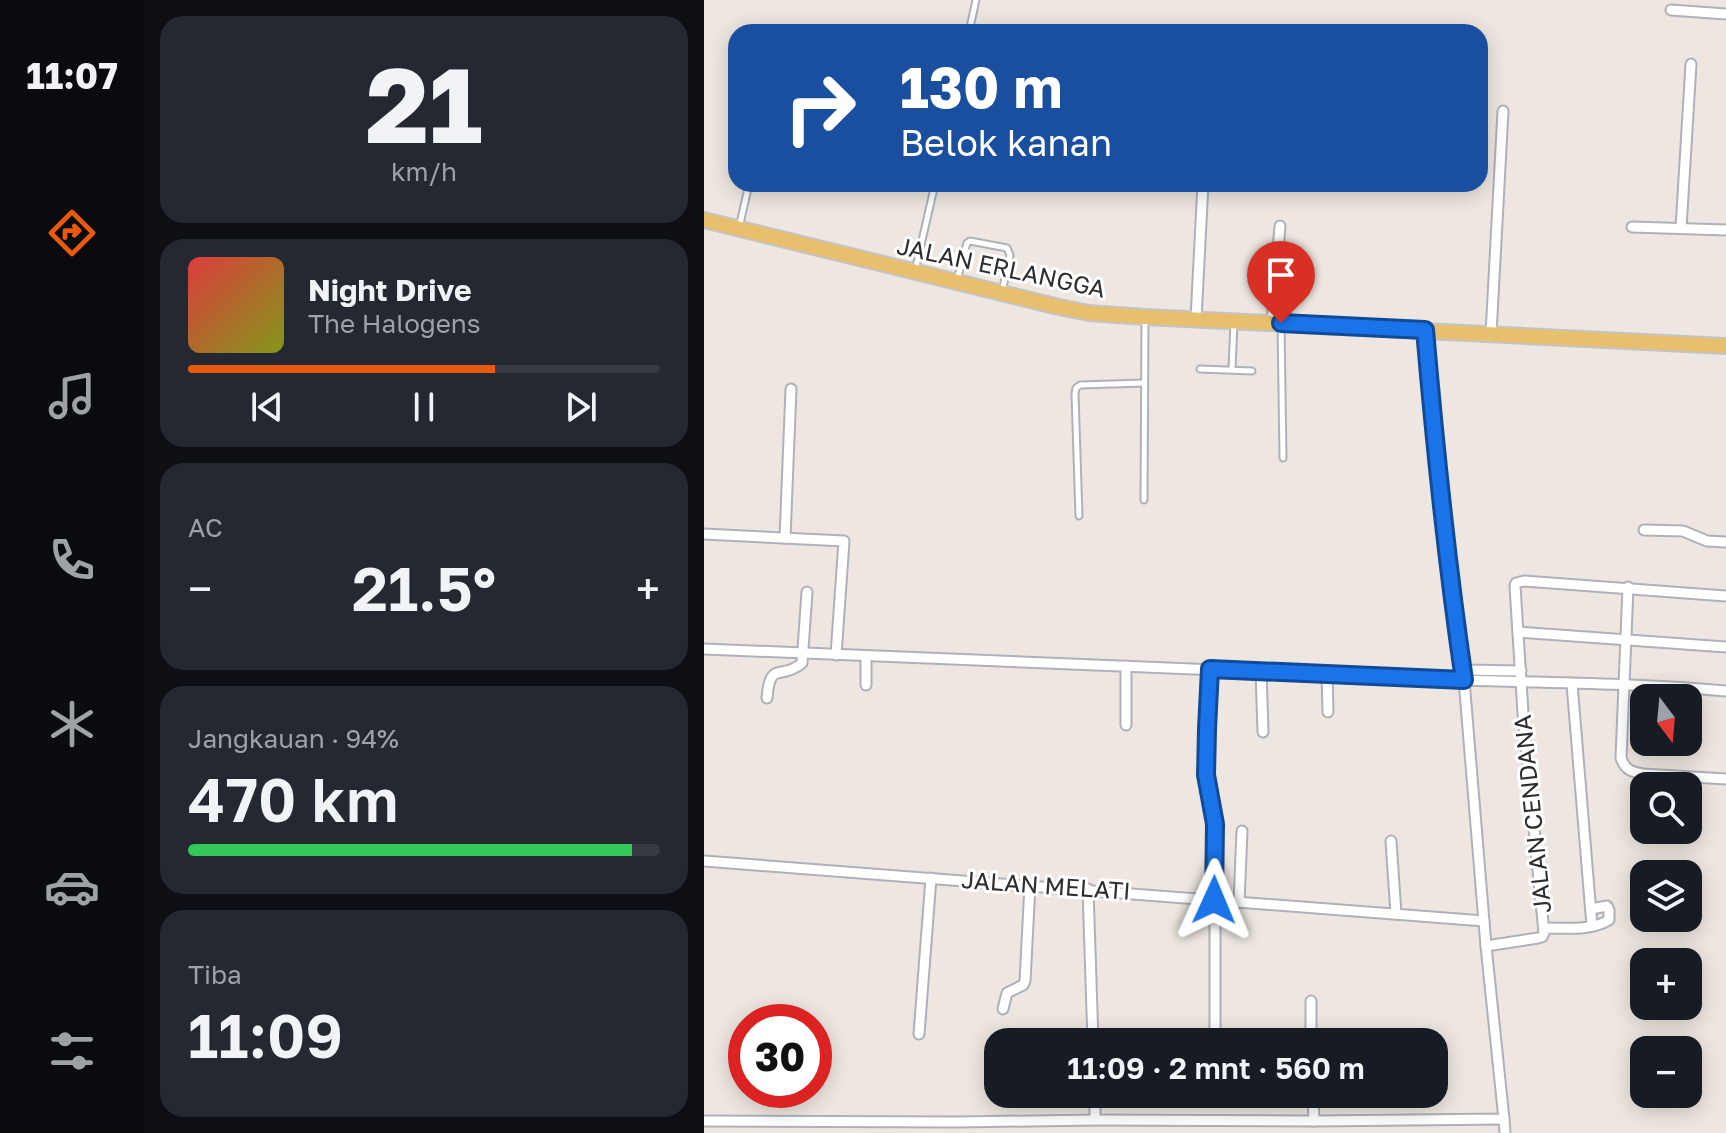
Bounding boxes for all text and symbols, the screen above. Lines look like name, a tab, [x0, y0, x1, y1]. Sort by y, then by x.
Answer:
text: 21	[365, 41, 483, 166]
text: 130 m	[900, 53, 1062, 120]
text: 11:07	[26, 54, 118, 97]
icon: right	[768, 56, 872, 160]
text: Belok kanan	[900, 121, 1112, 164]
text: km/h	[391, 156, 457, 187]
icon: directions	[44, 205, 100, 261]
street label: JALAN ERLANGGA	[894, 230, 1108, 303]
pin	[1247, 241, 1315, 323]
icon: arrive	[1259, 253, 1303, 297]
text: Night Drive	[308, 272, 472, 308]
text: The Halogens	[308, 308, 481, 339]
icon: music	[44, 368, 100, 424]
icon: previous	[245, 385, 289, 429]
icon: pause	[402, 385, 446, 429]
icon: next	[559, 385, 603, 429]
text: AC	[188, 512, 223, 543]
icon: phone	[44, 532, 100, 588]
text: 21.5°	[352, 552, 496, 624]
text: −	[188, 562, 212, 615]
text: +	[636, 562, 660, 615]
north arrow	[1630, 684, 1702, 756]
map controls	[1630, 684, 1702, 1108]
icon: climate	[44, 696, 100, 752]
street label: JALAN CENDANA	[1507, 714, 1556, 915]
text: Jangkauan · 94%	[188, 723, 399, 754]
text: 470 km	[188, 763, 398, 835]
button: search	[1630, 772, 1702, 844]
position arrow	[1172, 858, 1256, 942]
icon: car	[44, 859, 100, 915]
button: layers	[1630, 860, 1702, 932]
street label: JALAN MELATI	[960, 864, 1132, 905]
button: +	[1630, 948, 1702, 1020]
text: Tiba	[188, 959, 242, 990]
text: 11:09	[188, 999, 343, 1071]
speed limit sign: 30	[728, 1004, 832, 1108]
icon: filters	[44, 1023, 100, 1079]
button: −	[1630, 1036, 1702, 1108]
text: 11:09 · 2 mnt · 560 m	[1067, 1050, 1365, 1086]

